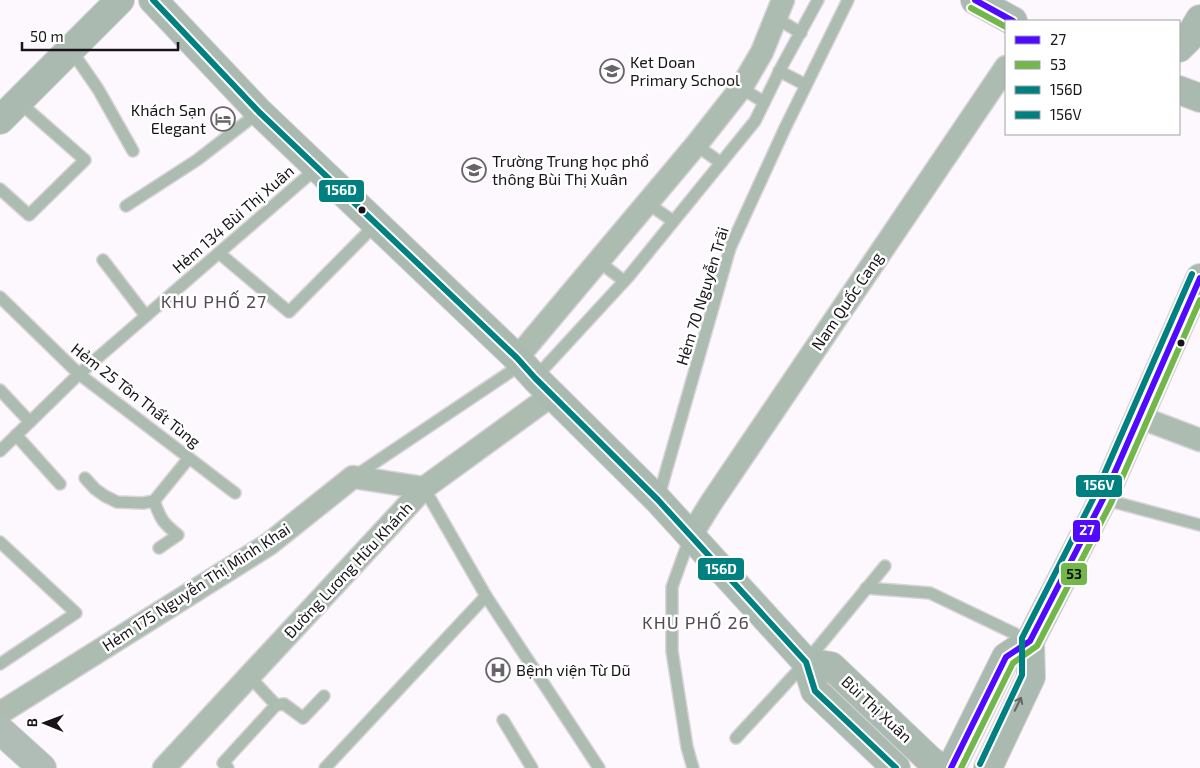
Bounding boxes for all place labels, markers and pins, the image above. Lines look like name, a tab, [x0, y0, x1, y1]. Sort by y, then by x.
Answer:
place label: Ket Doan Primary School	[630, 52, 740, 89]
school or university icon: Ket Doan Primary School	[599, 58, 625, 84]
place label: Khách Sạn Elegant	[131, 100, 206, 137]
hotel icon: Khách Sạn Elegant	[210, 106, 236, 132]
place label: Trường Trung học phổ thông Bùi Thị Xuân	[492, 151, 649, 188]
school or university icon: Trường Trung học phổ thông Bùi Thị Xuân	[461, 157, 487, 183]
unlabelled marker	[357, 205, 367, 215]
unlabelled marker	[1176, 338, 1186, 348]
hospital icon: Bệnh viện Từ Dũ	[485, 657, 511, 683]
place label: Bệnh viện Từ Dũ	[516, 660, 631, 679]

